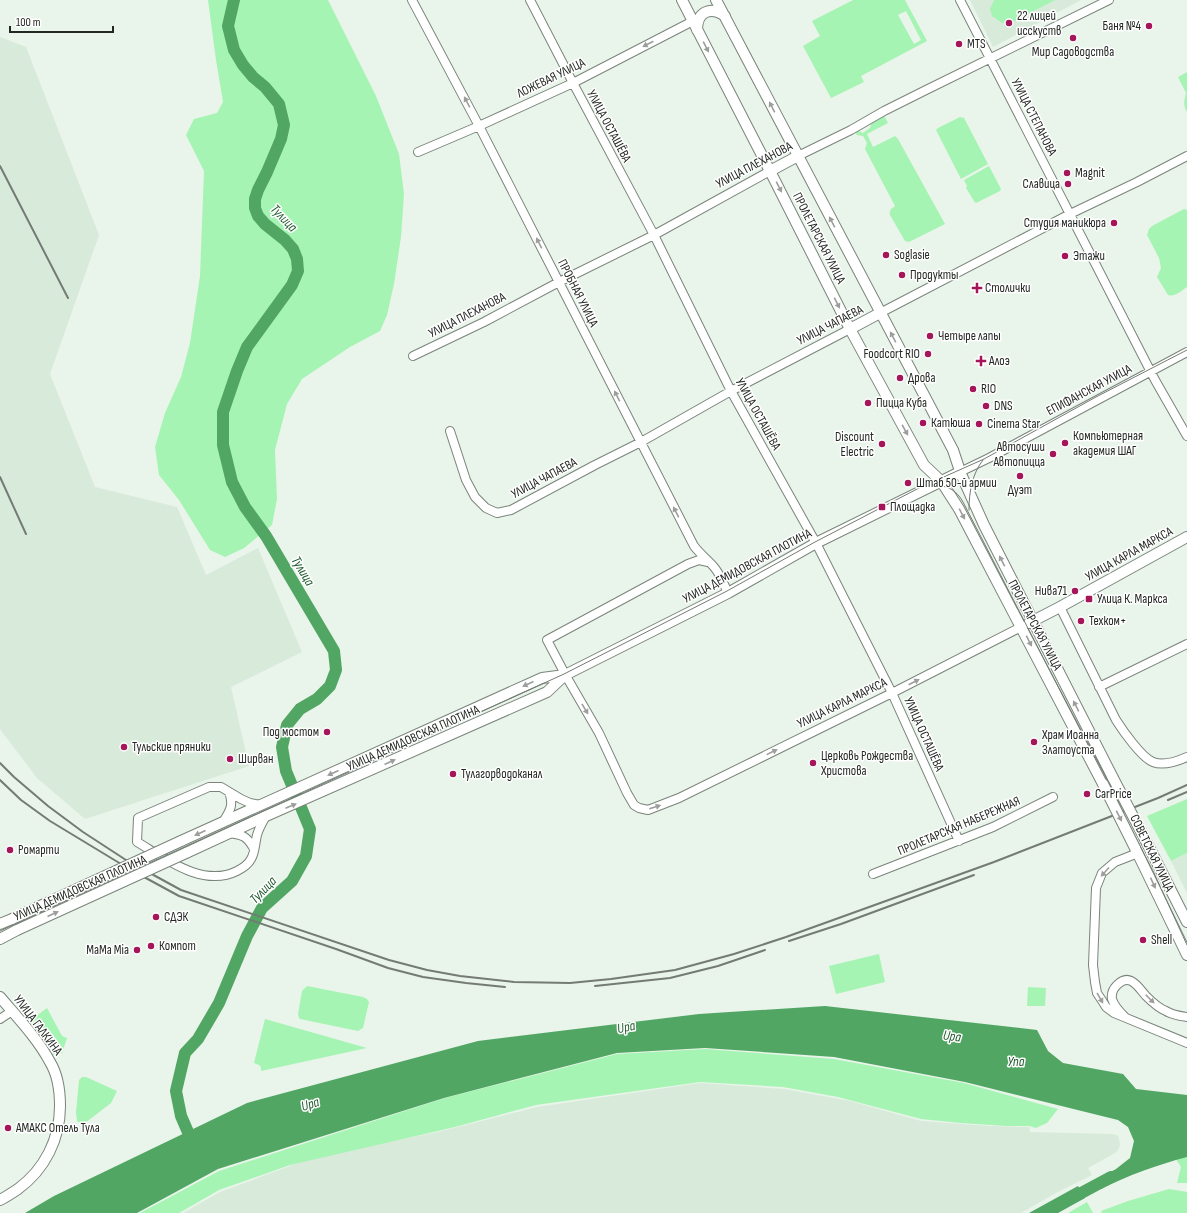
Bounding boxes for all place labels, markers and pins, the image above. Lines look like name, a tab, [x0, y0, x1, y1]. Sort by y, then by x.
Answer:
place label: 22 лицей исскуств	[1017, 8, 1062, 39]
marker: 22 лицей исскуств	[1004, 18, 1014, 28]
place label: Баня №4	[1103, 18, 1142, 34]
marker: Баня №4	[1144, 21, 1154, 31]
marker: Мир Садоводства	[1068, 33, 1078, 43]
place label: MTS	[967, 36, 986, 52]
marker: MTS	[954, 39, 964, 49]
place label: Мир Садоводства	[1032, 44, 1114, 60]
place label: Magnit	[1075, 165, 1105, 181]
marker: Magnit	[1062, 168, 1072, 178]
place label: Славица	[1023, 176, 1060, 192]
marker: Славица	[1063, 179, 1073, 189]
place label: Студия маникюра	[1024, 215, 1106, 231]
marker: Студия маникюра	[1109, 218, 1119, 228]
place label: Soglasie	[894, 247, 930, 263]
place label: Этажи	[1073, 248, 1105, 264]
marker: Soglasie	[881, 250, 891, 260]
marker: Этажи	[1060, 251, 1070, 261]
place label: Продукты	[910, 267, 958, 283]
marker: Продукты	[897, 270, 907, 280]
place label: Столички	[985, 280, 1031, 296]
marker: Столички	[972, 283, 982, 293]
place label: Четыре лапы	[938, 328, 1001, 344]
marker: Четыре лапы	[925, 331, 935, 341]
place label: Foodcort RIO	[864, 346, 920, 362]
marker: Foodcort RIO	[923, 349, 933, 359]
place label: Алоэ	[988, 353, 1010, 369]
marker: Алоэ	[976, 356, 986, 366]
place label: Дрова	[908, 370, 935, 386]
marker: Дрова	[895, 373, 905, 383]
place label: RIO	[981, 381, 996, 397]
marker: RIO	[968, 384, 978, 394]
place label: Пицца Куба	[876, 395, 927, 411]
marker: Пицца Куба	[863, 398, 873, 408]
place label: DNS	[994, 398, 1013, 414]
marker: DNS	[981, 401, 991, 411]
place label: Катюша	[931, 415, 971, 431]
place label: Cinema Star	[987, 416, 1040, 432]
marker: Катюша	[918, 418, 928, 428]
marker: Cinema Star	[974, 419, 984, 429]
place label: Компьютерная академия ШАГ	[1073, 428, 1143, 459]
place label: Discount Electric	[835, 429, 874, 460]
marker: Компьютерная академия ШАГ	[1060, 438, 1070, 448]
marker: Discount Electric	[877, 439, 887, 449]
place label: Автосуши Автопицца	[992, 439, 1045, 470]
marker: Автосуши Автопицца	[1048, 449, 1058, 459]
marker: Дуэт	[1015, 471, 1025, 481]
place label: Штаб 50-й армии	[916, 475, 997, 491]
marker: Штаб 50-й армии	[903, 478, 913, 488]
place label: Дуэт	[1008, 482, 1032, 498]
place label: Площадка	[890, 499, 935, 515]
marker: Площадка	[877, 502, 887, 512]
place label: Нива71	[1035, 583, 1067, 599]
marker: Нива71	[1070, 586, 1080, 596]
place label: Улица К. Маркса	[1097, 591, 1167, 607]
marker: Улица К. Маркса	[1084, 594, 1094, 604]
place label: Техком+	[1089, 613, 1126, 629]
marker: Техком+	[1076, 616, 1086, 626]
place label: Под мостом	[263, 724, 319, 740]
marker: Под мостом	[322, 727, 332, 737]
place label: Храм Иоанна Златоуста	[1041, 727, 1099, 758]
marker: Храм Иоанна Златоуста	[1029, 737, 1039, 747]
place label: Тульские пряники	[132, 739, 211, 755]
marker: Тульские пряники	[119, 742, 129, 752]
place label: Церковь Рождества Христова	[820, 748, 913, 779]
place label: Ширван	[238, 751, 274, 767]
marker: Ширван	[225, 754, 235, 764]
marker: Церковь Рождества Христова	[808, 758, 818, 768]
place label: Тулагорводоканал	[461, 766, 543, 782]
marker: Тулагорводоканал	[448, 769, 458, 779]
place label: CarPrice	[1095, 786, 1132, 802]
marker: CarPrice	[1082, 789, 1092, 799]
place label: Ромарти	[18, 842, 59, 858]
marker: Ромарти	[5, 845, 15, 855]
place label: СДЭК	[164, 909, 189, 925]
marker: СДЭК	[151, 912, 161, 922]
place label: Shell	[1151, 932, 1172, 948]
marker: Shell	[1138, 935, 1148, 945]
place label: Компот	[159, 938, 196, 954]
marker: Компот	[146, 941, 156, 951]
place label: MaMa Mia	[86, 942, 129, 958]
marker: MaMa Mia	[132, 945, 142, 955]
place label: АМАКС Отель Тула	[15, 1120, 100, 1136]
marker: АМАКС Отель Тула	[3, 1123, 13, 1133]

